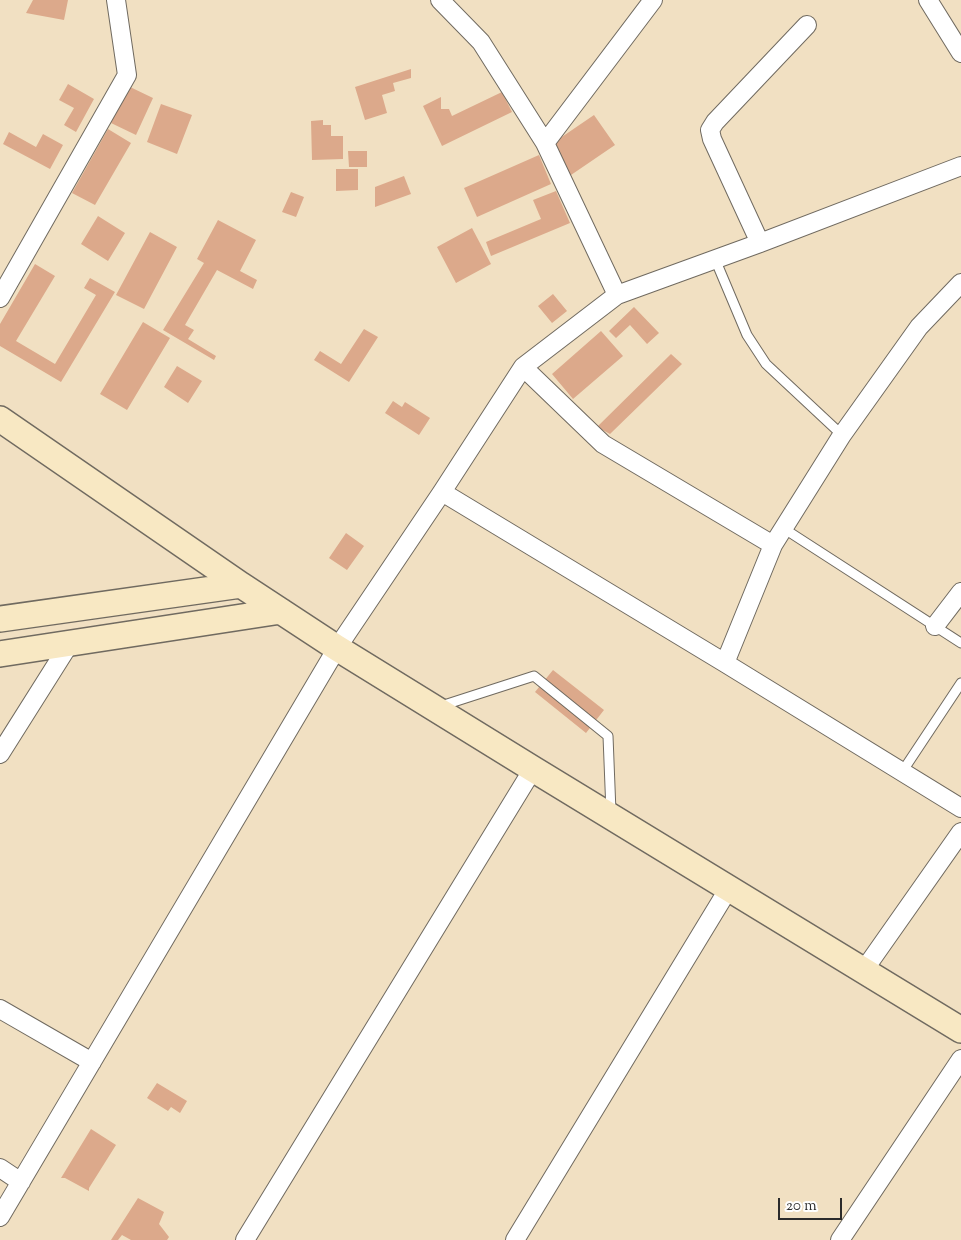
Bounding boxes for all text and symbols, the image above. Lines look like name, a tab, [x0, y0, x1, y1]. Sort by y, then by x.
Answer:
scale bar	[781, 1188, 845, 1220]
text: 20 m	[786, 1196, 817, 1217]

